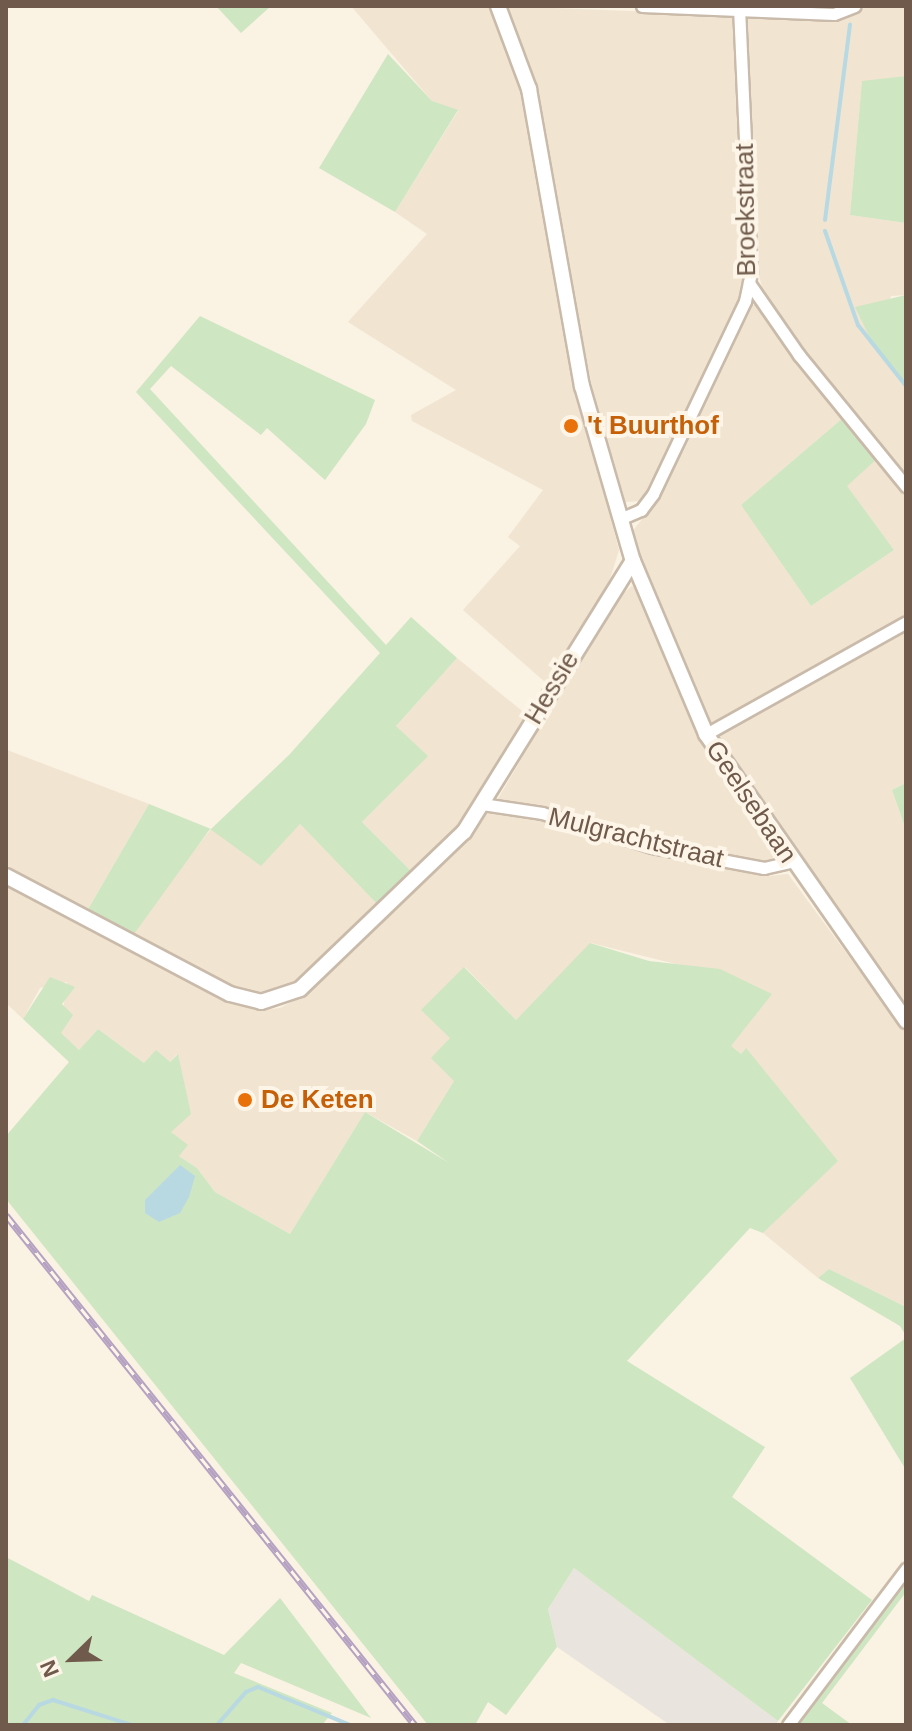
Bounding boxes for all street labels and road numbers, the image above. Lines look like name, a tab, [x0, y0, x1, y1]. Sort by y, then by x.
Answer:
street label: Broekstraat	[729, 143, 763, 277]
street label: Hessie	[518, 646, 586, 730]
street label: Geelsebaan	[699, 735, 803, 869]
street label: Mulgrachtstraat	[545, 801, 727, 875]

